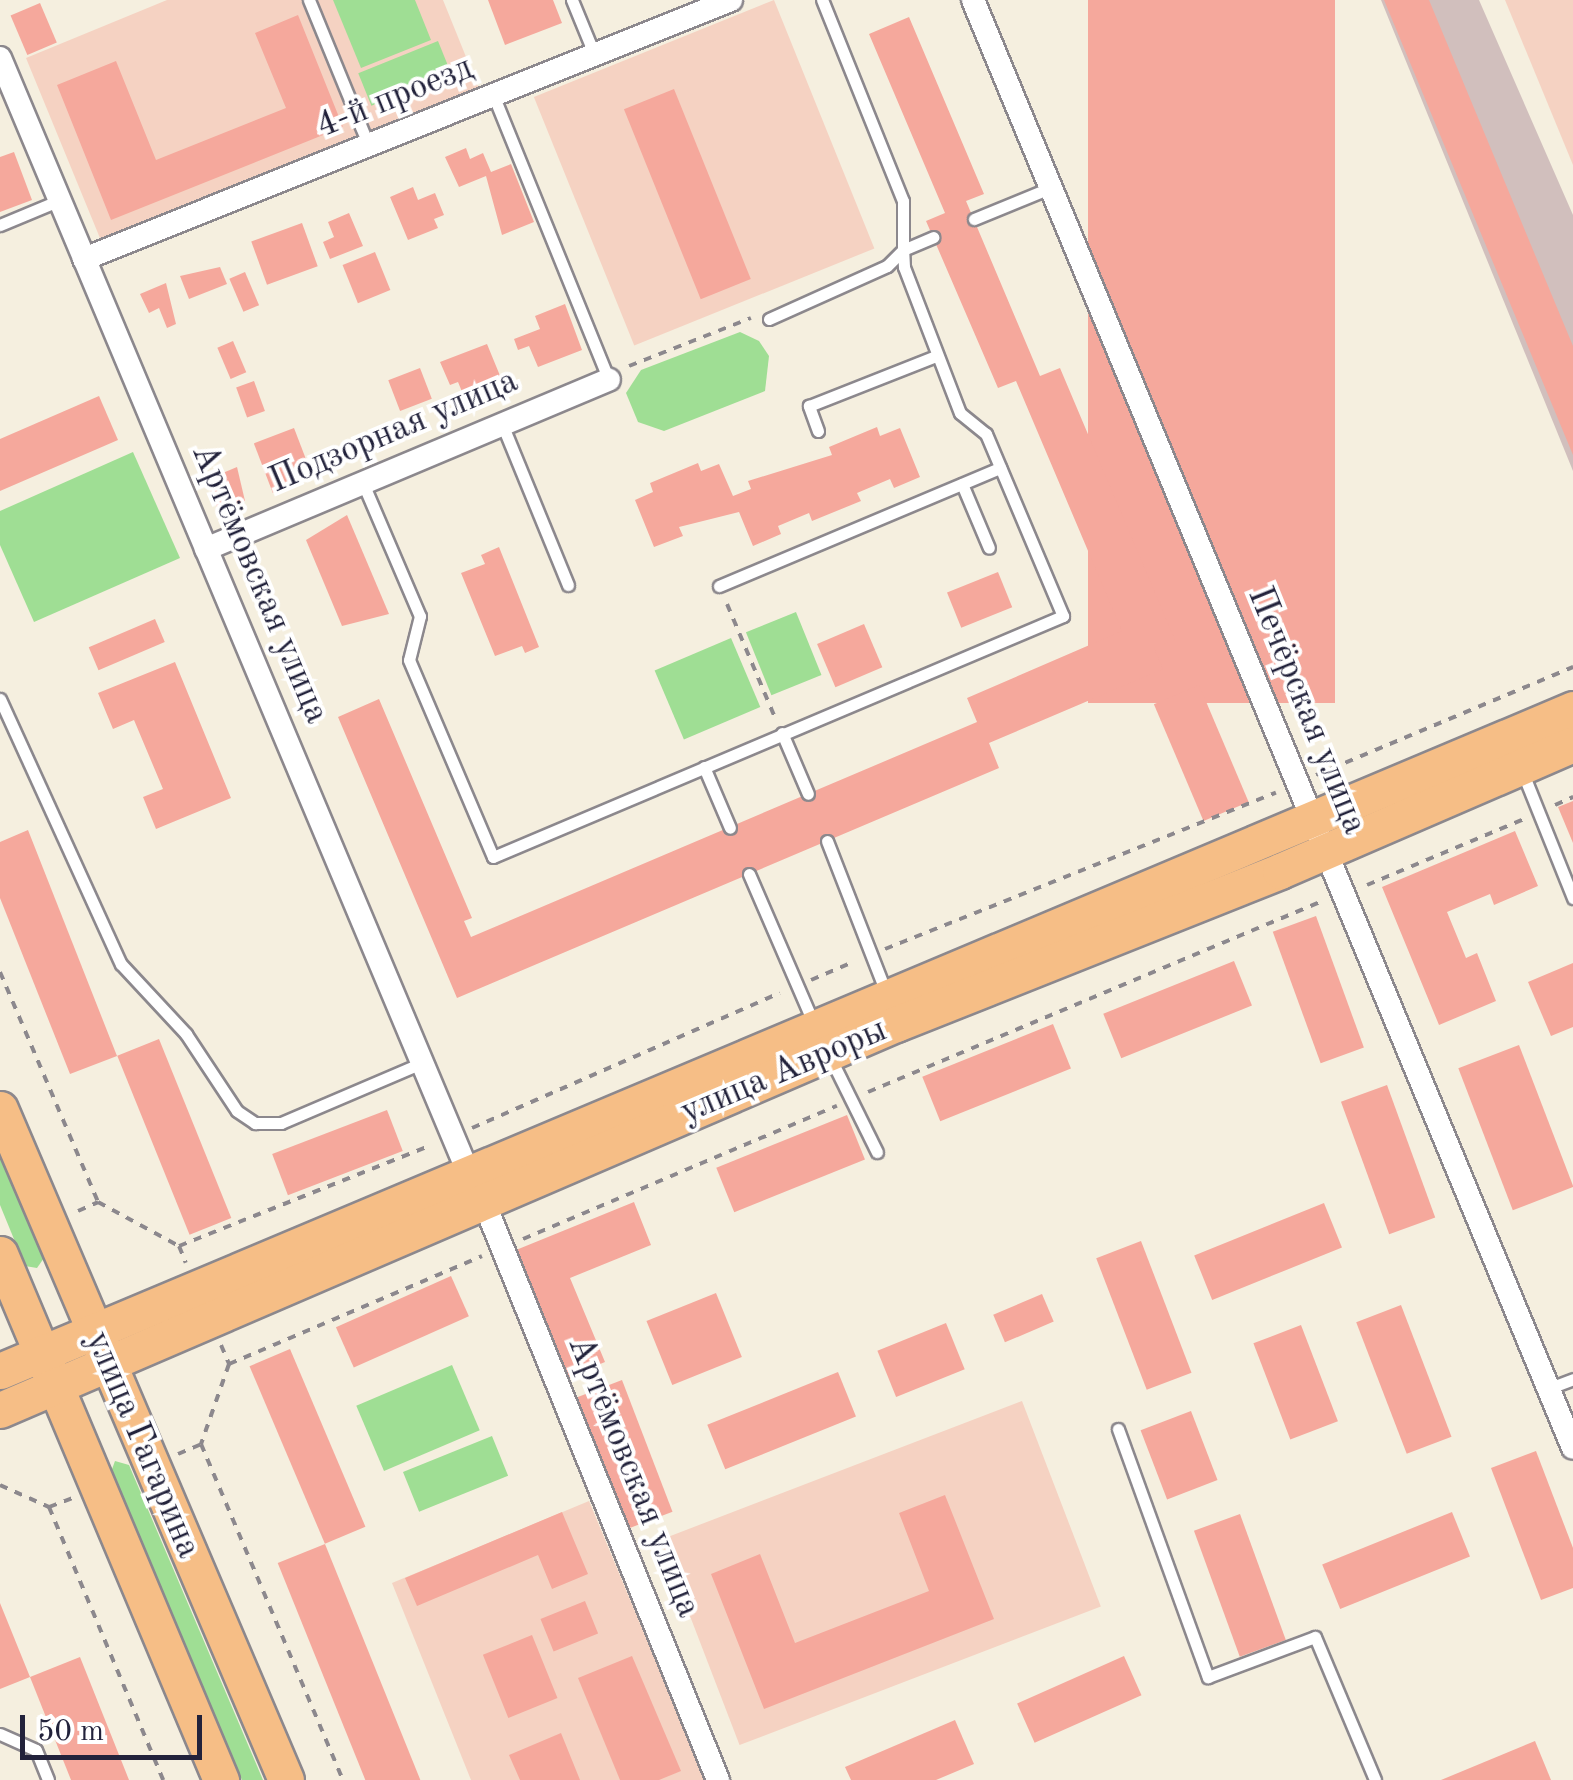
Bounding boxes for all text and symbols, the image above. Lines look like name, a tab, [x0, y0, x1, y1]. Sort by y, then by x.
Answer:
street label: 4-й проезд	[311, 48, 479, 148]
street label: Подзорная улица	[263, 361, 525, 503]
street label: Артёмовская улица	[181, 438, 337, 730]
street label: Печёрская улица	[1237, 581, 1375, 841]
street label: улица Авроры	[675, 1010, 893, 1134]
street label: улица Гагарина	[75, 1325, 209, 1565]
street label: Артёмовская улица	[557, 1330, 709, 1624]
scale bar	[25, 1695, 208, 1757]
text: 50 m	[37, 1717, 104, 1747]

